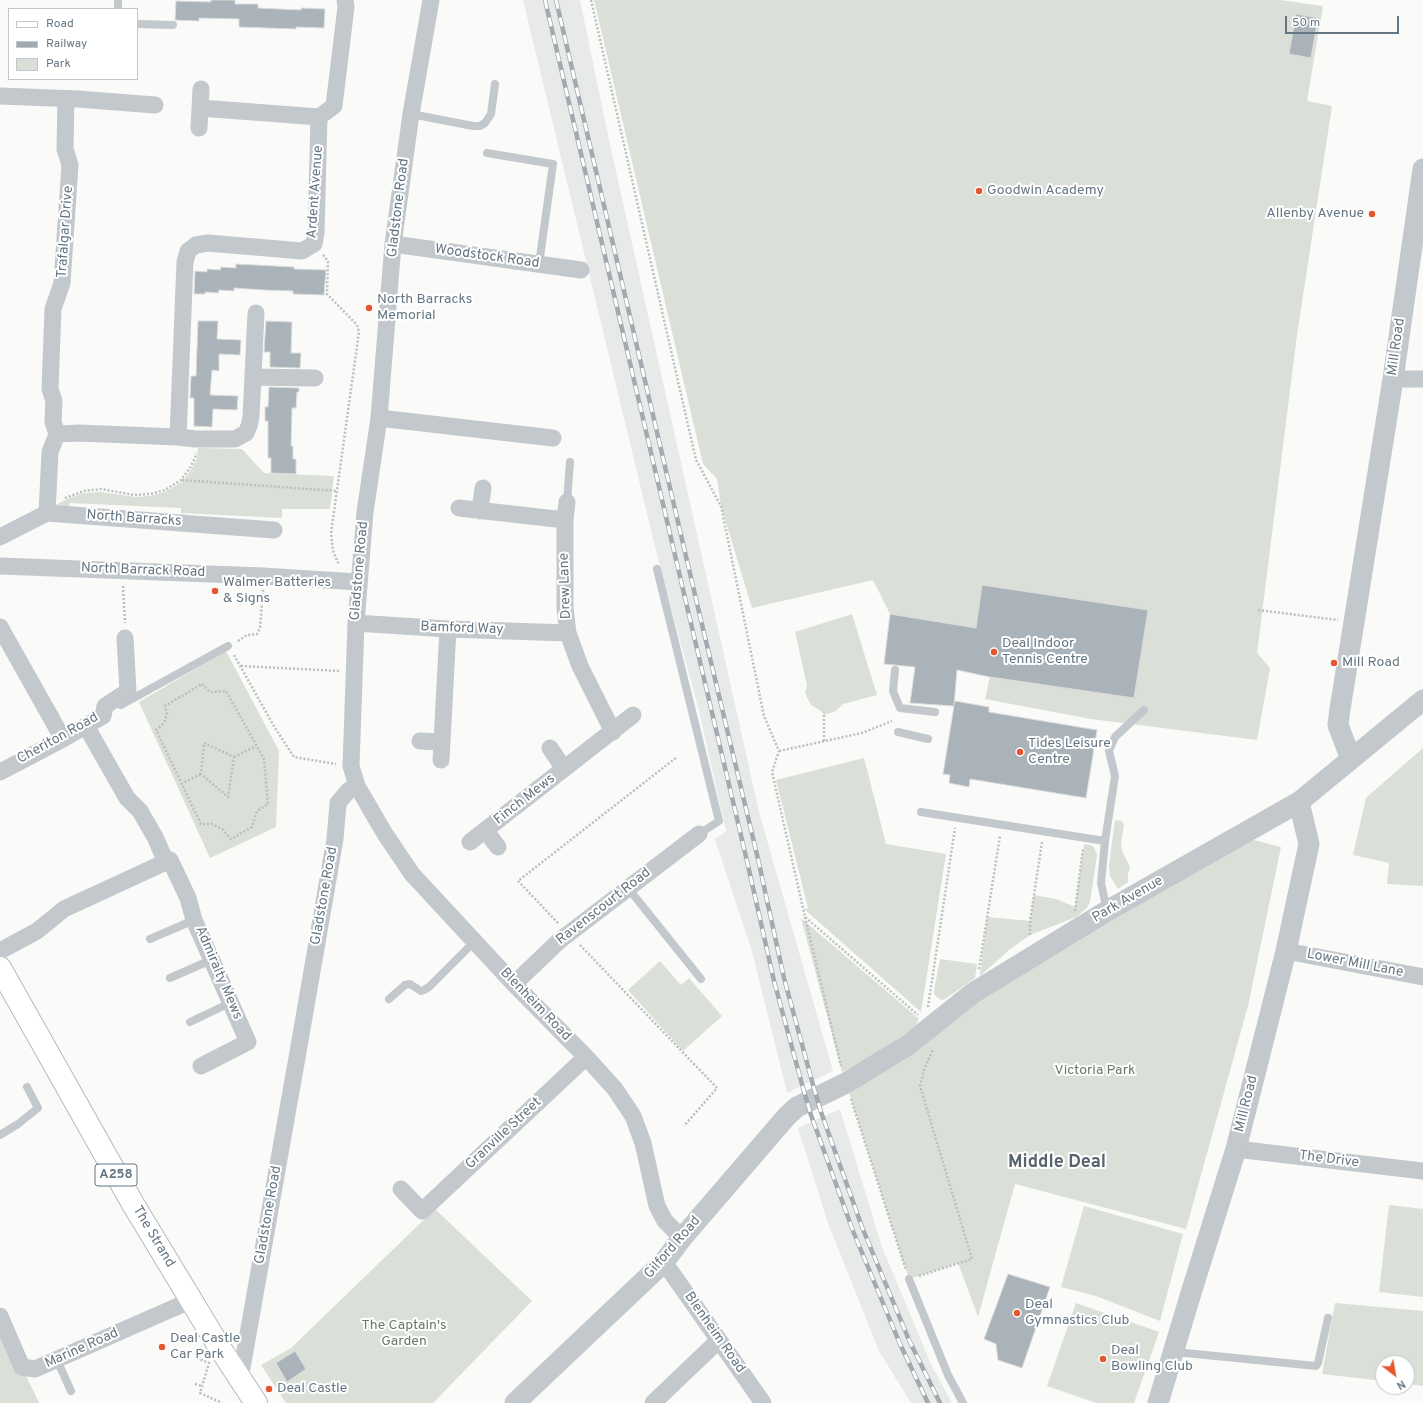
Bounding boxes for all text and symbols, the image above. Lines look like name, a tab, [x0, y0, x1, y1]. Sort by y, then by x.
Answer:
legend	[8, 8, 138, 80]
scale bar	[1287, 8, 1401, 34]
text: 50 m	[1292, 15, 1320, 31]
text: Road	[46, 16, 74, 32]
text: Railway	[46, 36, 87, 52]
text: Park	[46, 56, 71, 72]
street label: Ardent Avenue	[304, 145, 328, 239]
street label: Gladstone Road	[385, 158, 413, 258]
place label: Goodwin Academy	[987, 183, 1104, 199]
street label: Trafalgar Drive	[54, 185, 78, 279]
marker: Goodwin Academy	[974, 186, 984, 196]
place label: Allenby Avenue	[1266, 206, 1364, 222]
marker: Allenby Avenue	[1367, 209, 1377, 219]
street label: Woodstock Road	[434, 241, 540, 273]
place label: North Barracks Memorial	[377, 292, 472, 324]
marker: North Barracks Memorial	[364, 303, 374, 313]
street label: Mill Road	[1385, 317, 1409, 377]
street label: North Barracks	[86, 507, 182, 531]
street label: Gladstone Road	[347, 521, 373, 621]
street label: Drew Lane	[556, 553, 576, 619]
street label: North Barrack Road	[80, 560, 206, 582]
place label: Walmer Batteries & Signs	[223, 575, 331, 608]
marker: Walmer Batteries & Signs	[210, 586, 220, 596]
street label: Bamford Way	[420, 619, 504, 639]
place label: Deal Indoor Tennis Centre	[1002, 636, 1088, 668]
marker: Deal Indoor Tennis Centre	[989, 647, 999, 657]
place label: Mill Road	[1342, 655, 1400, 671]
marker: Mill Road	[1329, 658, 1339, 668]
street label: Cheriton Road	[14, 710, 102, 768]
place label: Tides Leisure Centre	[1028, 736, 1111, 768]
marker: Tides Leisure Centre	[1015, 747, 1025, 757]
street label: Finch Mews	[491, 771, 559, 829]
street label: Gladstone Road	[308, 846, 342, 946]
street label: Ravenscourt Road	[553, 865, 655, 949]
street label: Park Avenue	[1090, 873, 1166, 927]
street label: Admiralty Mews	[191, 924, 245, 1022]
street label: Lower Mill Lane	[1305, 946, 1405, 982]
street label: Blenheim Road	[496, 965, 574, 1045]
park label: Victoria Park	[1055, 1063, 1135, 1079]
street label: Mill Road	[1232, 1074, 1262, 1134]
street label: Granville Street	[463, 1095, 545, 1173]
street label: The Drive	[1298, 1148, 1360, 1172]
district label: Middle Deal	[1008, 1152, 1106, 1174]
road number: A258	[95, 1164, 137, 1186]
street label: Gladstone Road	[252, 1165, 286, 1265]
street label: The Strand	[128, 1203, 178, 1271]
street label: Gilford Road	[641, 1213, 705, 1283]
street label: Blenheim Road	[680, 1289, 748, 1377]
place label: Deal Gymnastics Club	[1025, 1297, 1129, 1330]
marker: Deal Gymnastics Club	[1012, 1308, 1022, 1318]
park label: The Captain's Garden	[362, 1318, 446, 1350]
street label: Marine Road	[43, 1325, 121, 1373]
place label: Deal Castle Car Park	[170, 1331, 240, 1364]
marker: Deal Castle Car Park	[157, 1342, 167, 1352]
place label: Deal Bowling Club	[1111, 1343, 1193, 1376]
marker: Deal Bowling Club	[1098, 1354, 1108, 1364]
north arrow	[1375, 1355, 1415, 1395]
text: N	[1394, 1376, 1408, 1392]
place label: Deal Castle	[277, 1381, 347, 1397]
marker: Deal Castle	[264, 1384, 274, 1394]

